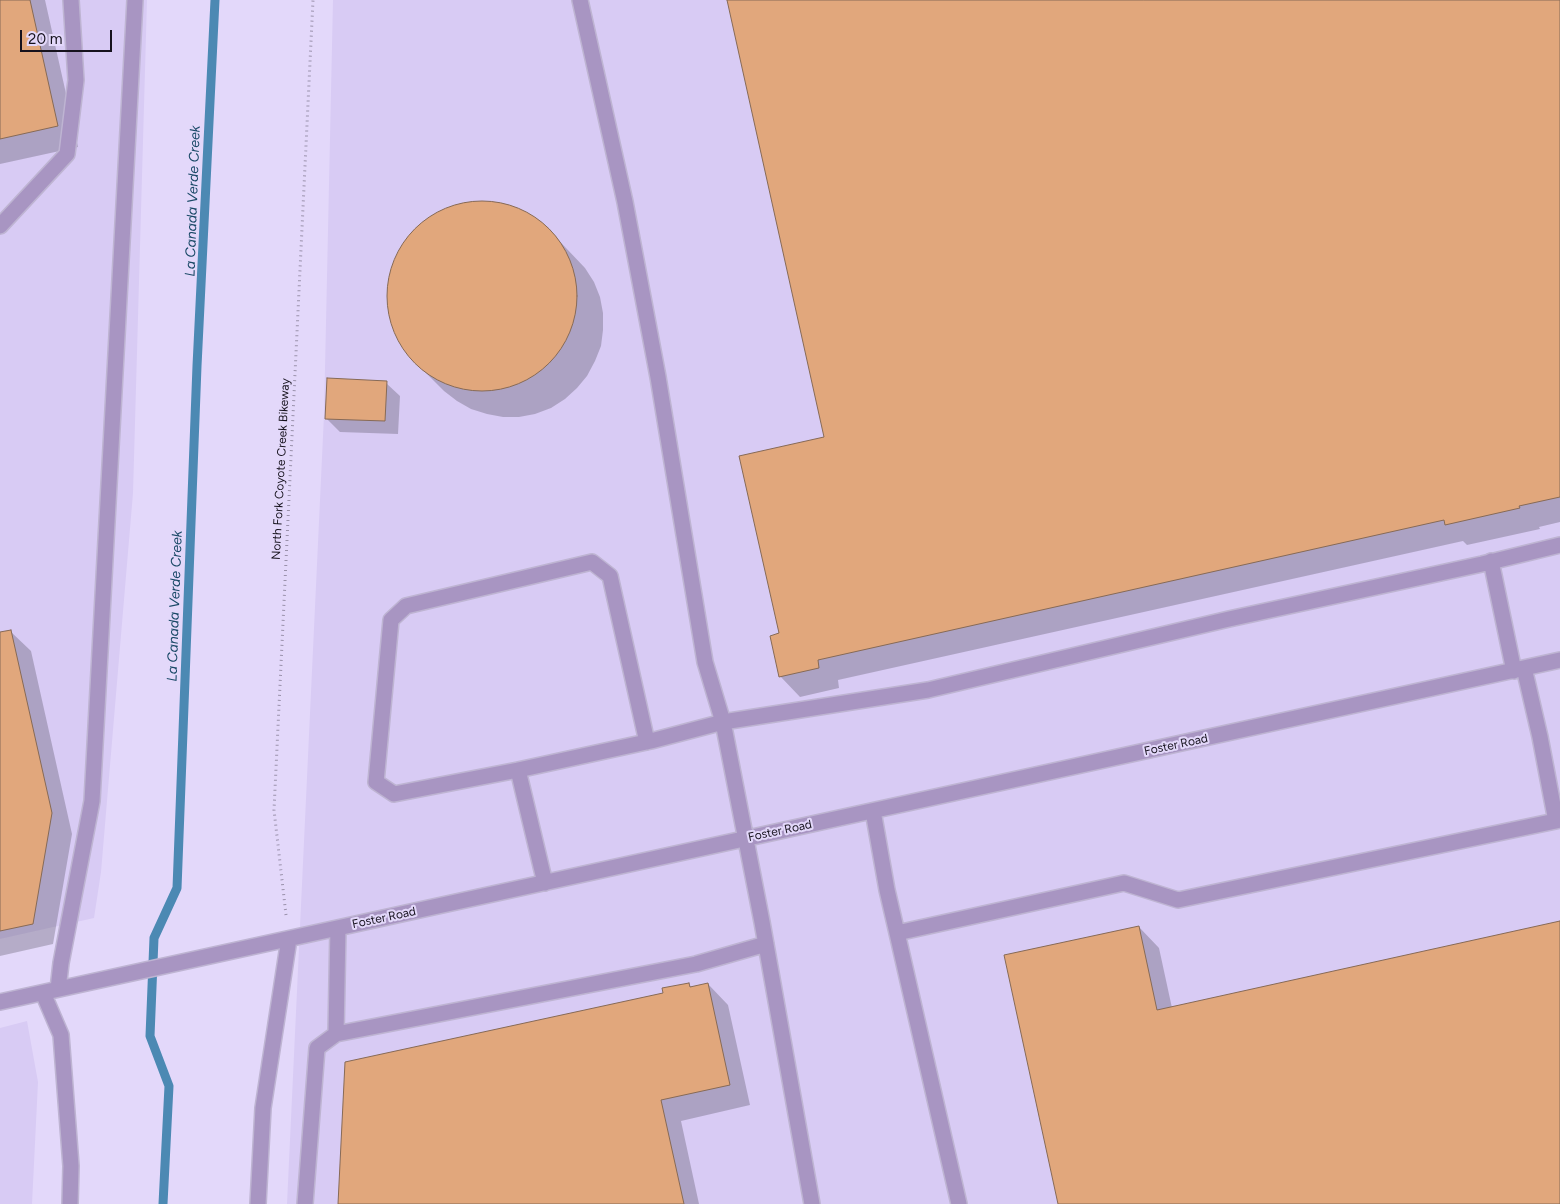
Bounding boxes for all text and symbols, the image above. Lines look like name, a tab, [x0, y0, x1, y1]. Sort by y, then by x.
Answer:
scale bar	[22, 20, 115, 52]
text: 20 m	[28, 30, 62, 48]
water label: La Canada Verde Creek	[182, 125, 204, 277]
street label: North Fork Coyote Creek Bikeway	[269, 378, 293, 560]
water label: La Canada Verde Creek	[164, 530, 186, 682]
street label: Foster Road	[1143, 731, 1209, 759]
street label: Foster Road	[747, 817, 813, 845]
street label: Foster Road	[351, 904, 417, 932]

